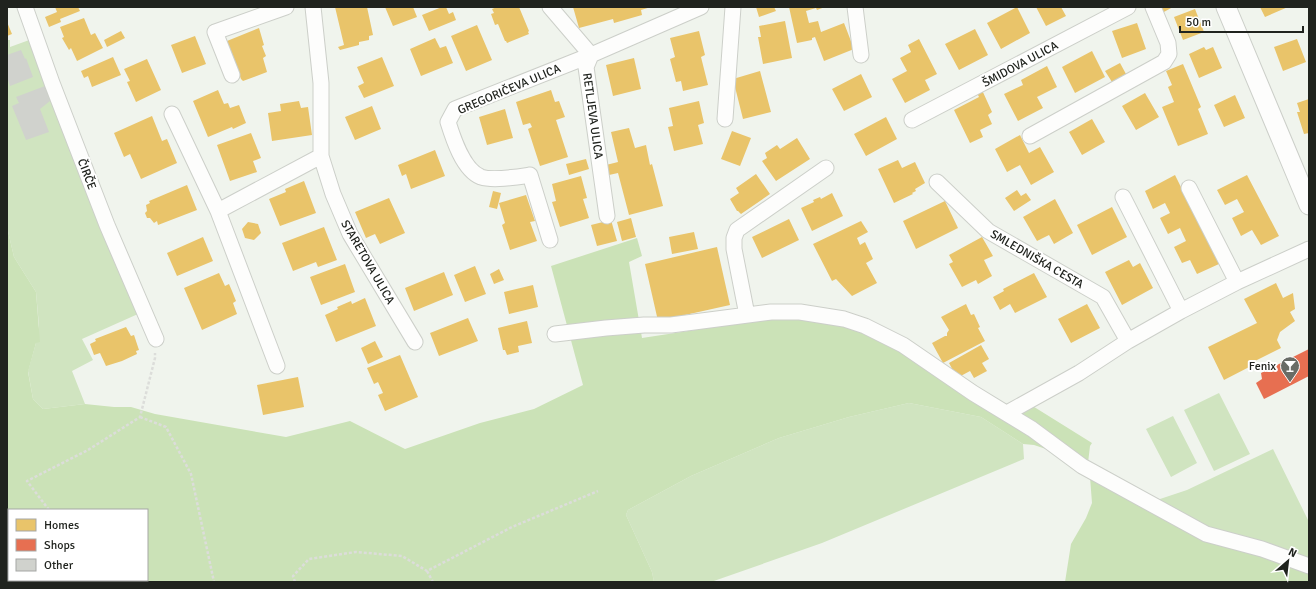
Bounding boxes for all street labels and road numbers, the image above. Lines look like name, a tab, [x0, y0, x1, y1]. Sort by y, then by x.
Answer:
street label: ŠMIDOVA ULICA	[980, 38, 1061, 91]
street label: GREGORIČEVA ULICA	[455, 61, 564, 118]
street label: RETLJEVA ULICA	[579, 72, 606, 161]
street label: ČIRČE	[74, 157, 99, 192]
street label: STARETOVA ULICA	[337, 217, 398, 308]
street label: SMLEDNIŠKA CESTA	[987, 227, 1087, 293]

